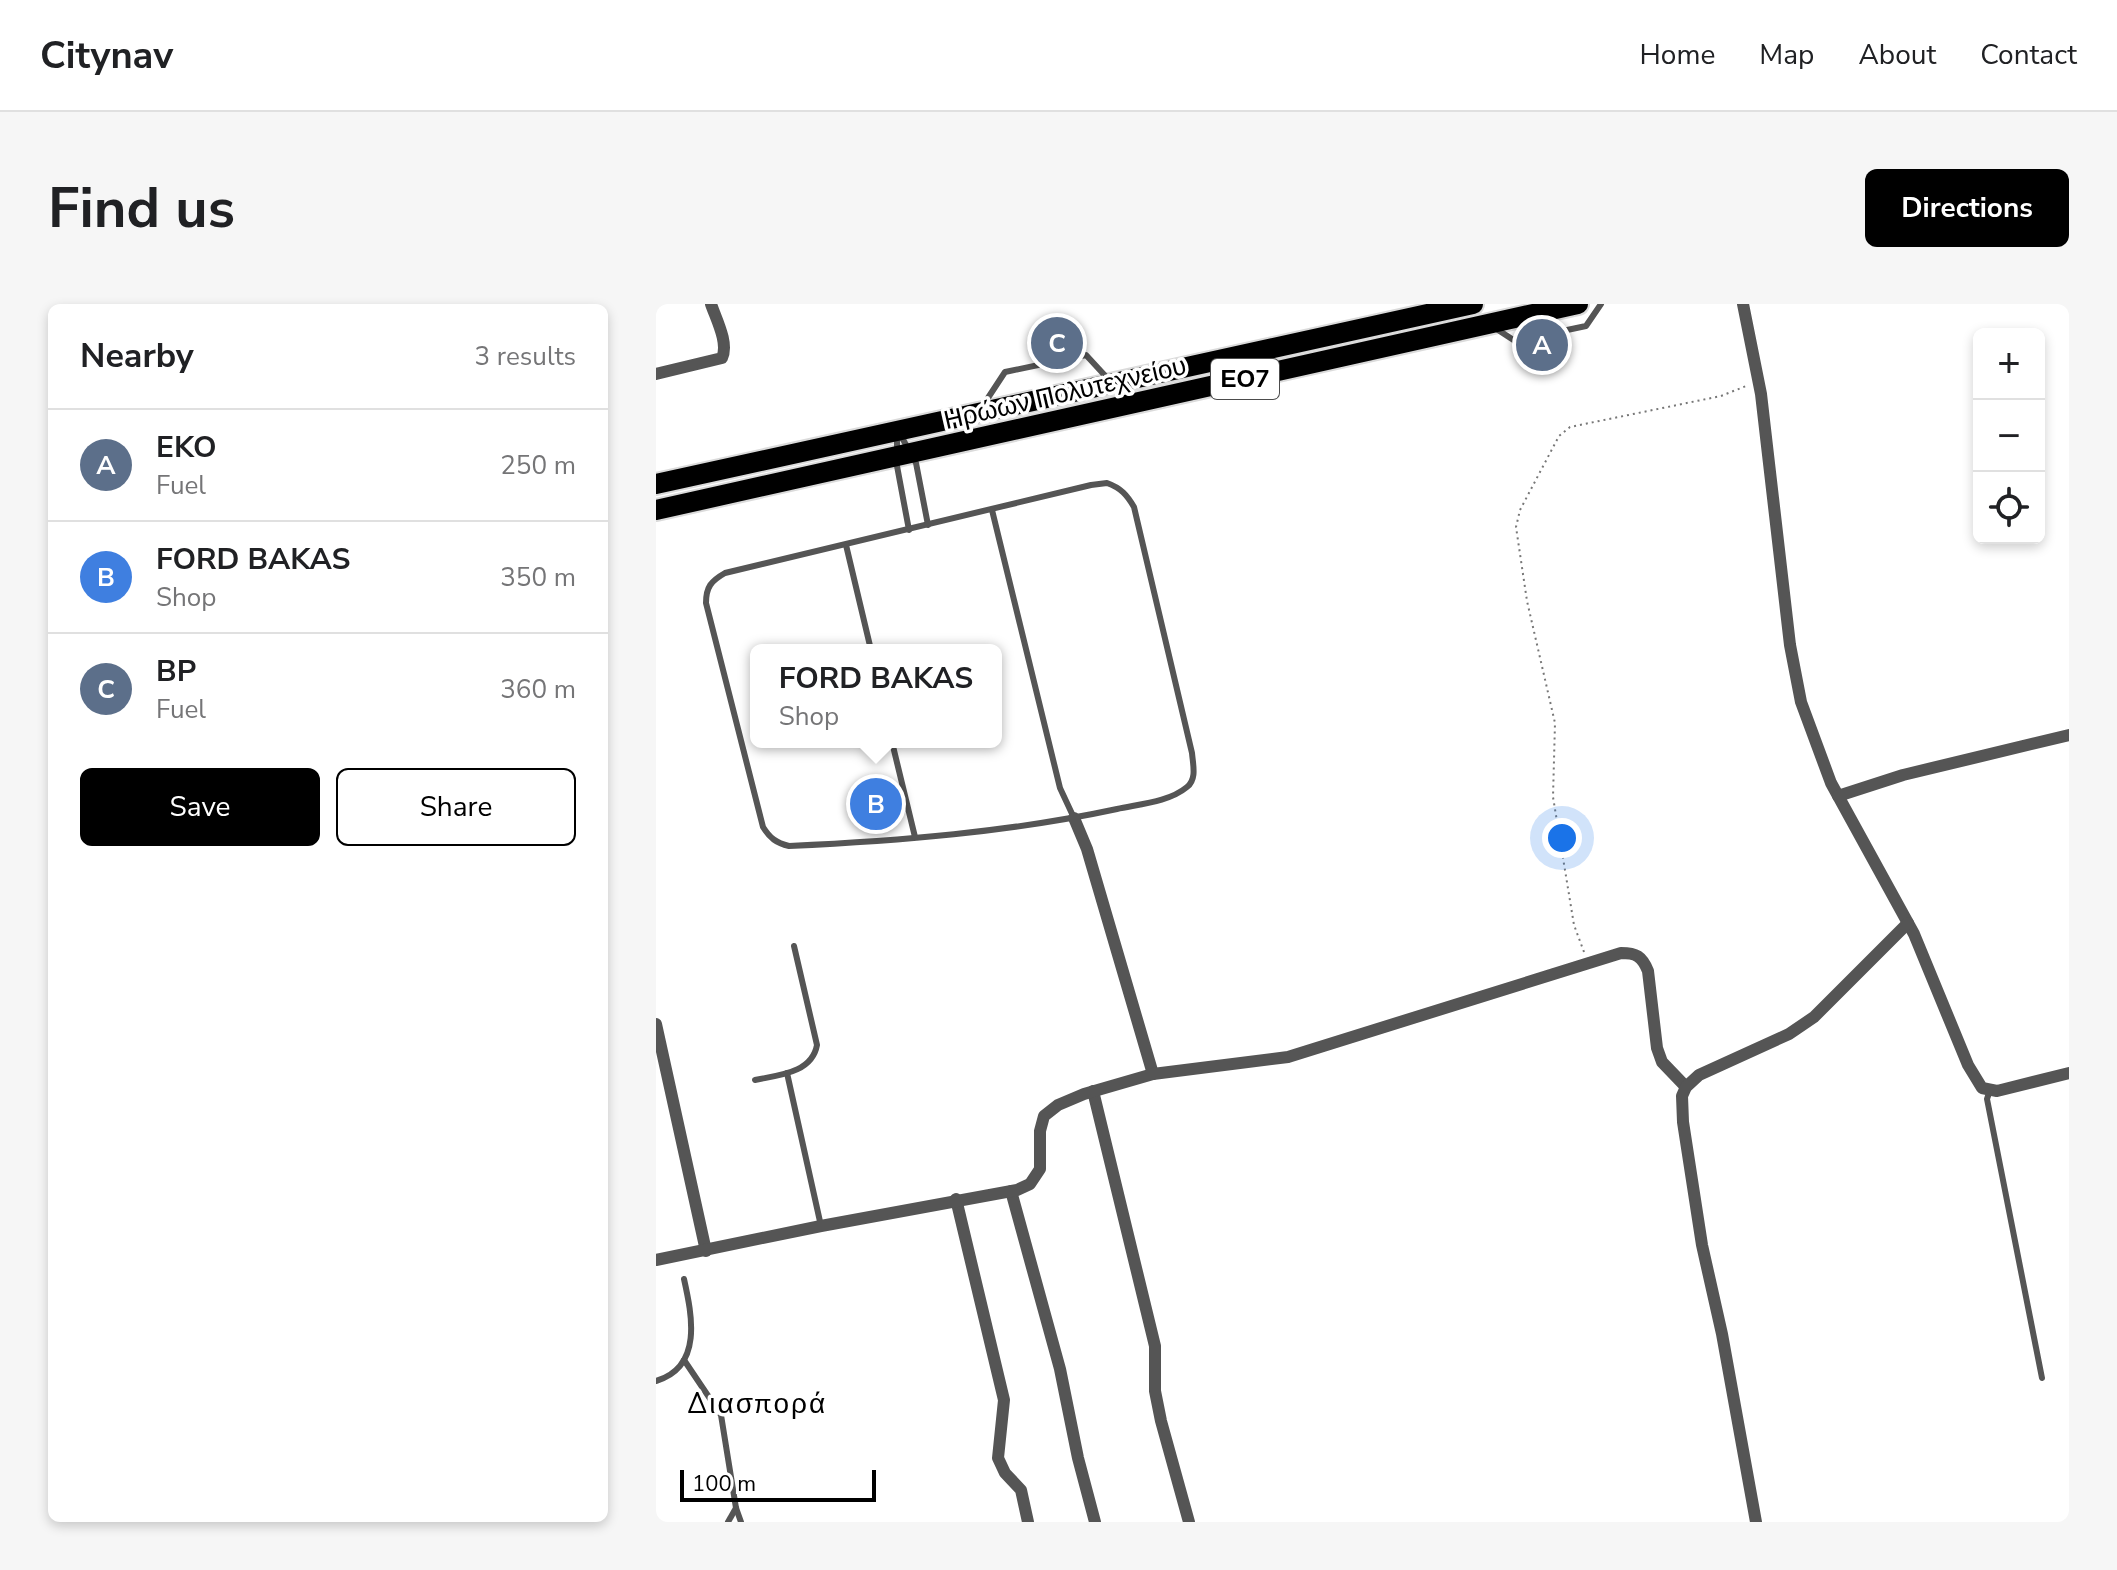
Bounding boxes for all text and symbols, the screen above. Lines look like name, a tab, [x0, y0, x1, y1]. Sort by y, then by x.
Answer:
text: Citynav	[40, 30, 173, 81]
text: Home	[1640, 36, 1715, 74]
text: Map	[1759, 36, 1814, 74]
text: About	[1858, 36, 1936, 74]
text: Contact	[1980, 36, 2077, 74]
button: Directions	[1865, 169, 2069, 247]
text: Find us	[48, 170, 235, 247]
pin: C	[1031, 313, 1083, 373]
pin: A	[1516, 315, 1568, 375]
map controls	[1973, 328, 2045, 544]
button: +	[1973, 328, 2045, 400]
text: Nearby	[80, 333, 194, 379]
text: 3 results	[475, 339, 576, 374]
street label: Ηρώων Πολυτεχνείου	[940, 348, 1190, 438]
road number: ΕΟ7	[1211, 359, 1279, 399]
button: −	[1973, 400, 2045, 472]
text: EKO	[156, 427, 217, 468]
text: A	[96, 448, 116, 483]
text: 250 m	[500, 448, 576, 483]
text: Fuel	[156, 468, 206, 503]
button: locate	[1973, 472, 2045, 544]
text: FORD BAKAS	[156, 539, 351, 580]
text: B	[97, 560, 115, 595]
text: 350 m	[500, 560, 576, 595]
text: Shop	[156, 580, 216, 615]
popup	[750, 644, 1002, 748]
text: BP	[156, 651, 196, 692]
text: FORD BAKAS	[779, 658, 973, 699]
text: C	[97, 672, 115, 707]
text: 360 m	[500, 672, 576, 707]
text: Fuel	[156, 692, 206, 727]
text: Shop	[779, 699, 839, 734]
button: Save	[80, 768, 320, 846]
button: Share	[336, 768, 576, 846]
pin: B	[850, 774, 902, 834]
your location	[1542, 818, 1582, 858]
district label: Διασπορά	[687, 1385, 827, 1423]
scale bar	[680, 1466, 876, 1502]
text: 100 m	[692, 1469, 756, 1499]

